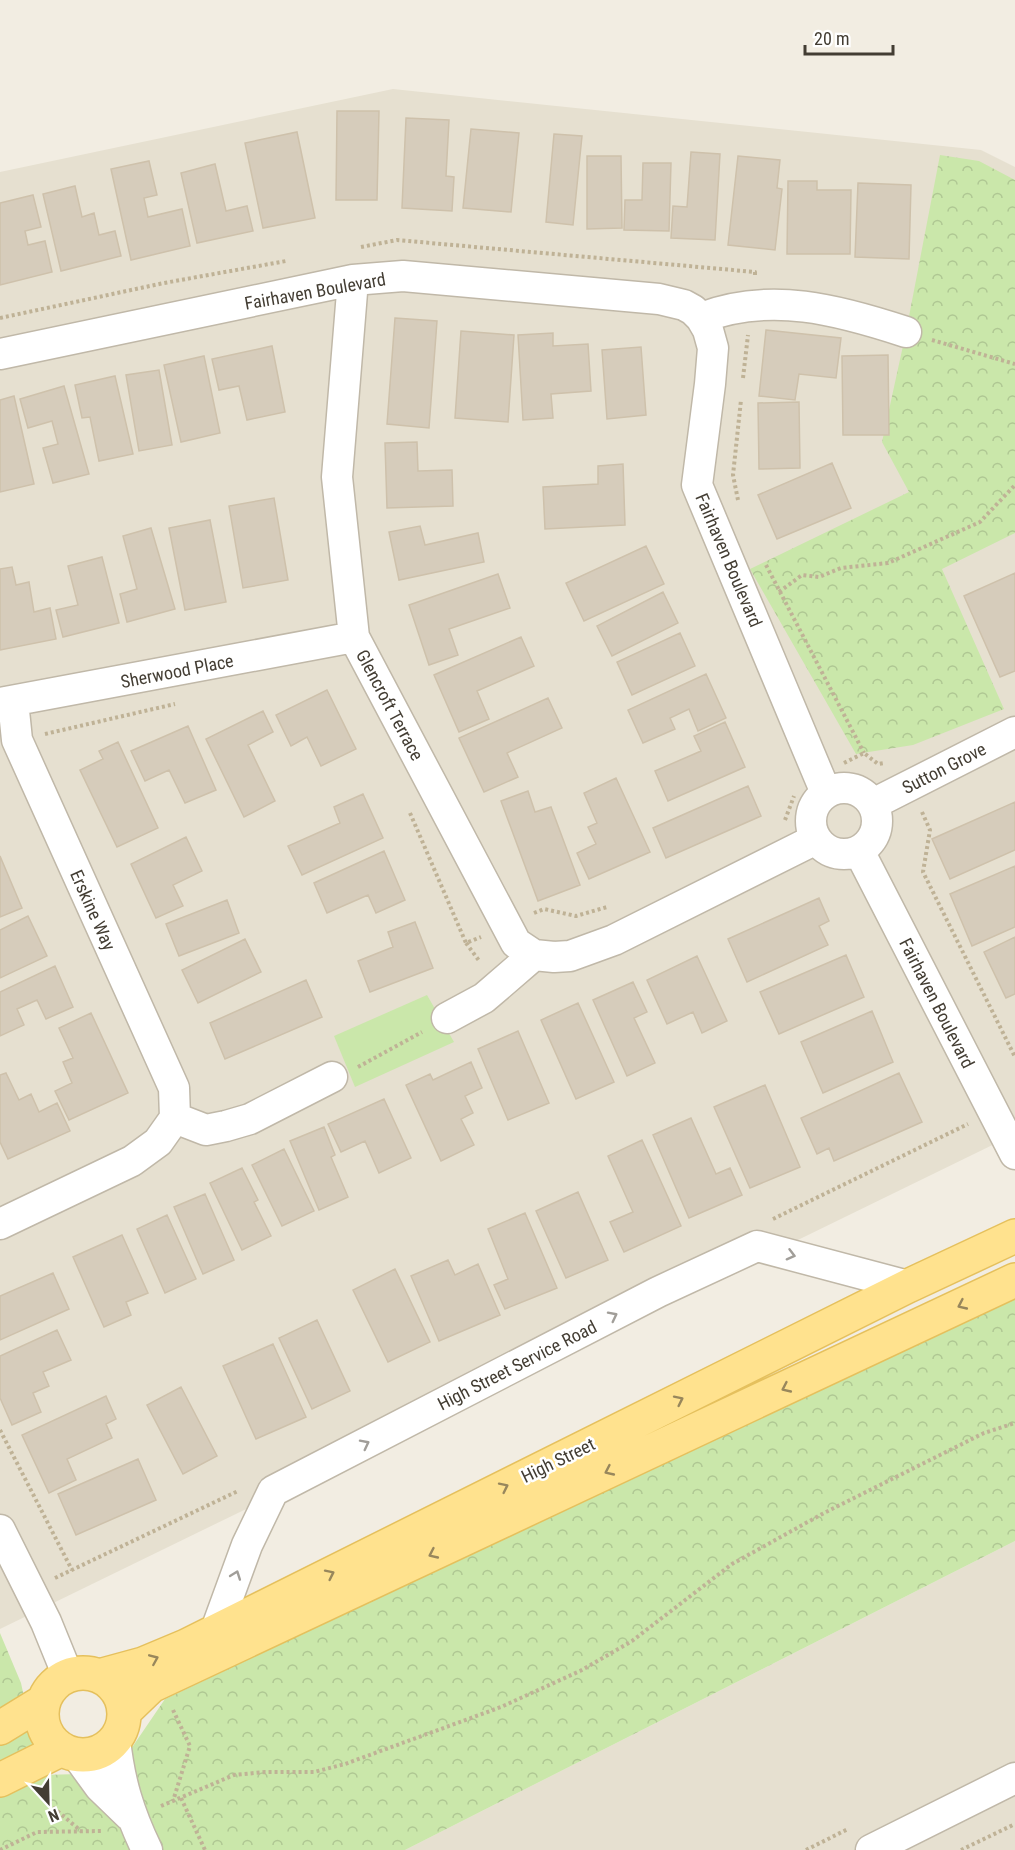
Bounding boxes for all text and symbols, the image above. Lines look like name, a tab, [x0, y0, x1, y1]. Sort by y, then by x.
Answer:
scale bar	[805, 18, 894, 56]
text: 20 m	[814, 28, 849, 49]
street label: Fairhaven Boulevard	[243, 268, 387, 314]
street label: Fairhaven Boulevard	[691, 490, 767, 630]
street label: Glencroft Terrace	[352, 646, 428, 764]
street label: Sherwood Place	[119, 650, 235, 692]
street label: Sutton Grove	[899, 738, 989, 798]
street label: Erskine Way	[66, 867, 120, 954]
street label: Fairhaven Boulevard	[895, 934, 979, 1072]
one-way arrow	[786, 1248, 796, 1261]
one-way arrow	[958, 1298, 969, 1310]
one-way arrow	[607, 1312, 617, 1323]
street label: High Street Service Road	[434, 1316, 600, 1414]
one-way arrow	[781, 1381, 792, 1393]
one-way arrow	[672, 1396, 683, 1408]
street label: High Street	[518, 1433, 598, 1487]
one-way arrow	[359, 1440, 369, 1451]
one-way arrow	[605, 1464, 616, 1476]
one-way arrow	[498, 1483, 509, 1494]
one-way arrow	[428, 1546, 439, 1558]
one-way arrow	[323, 1569, 334, 1581]
one-way arrow	[229, 1570, 242, 1581]
one-way arrow	[148, 1654, 159, 1666]
north arrow	[18, 1772, 78, 1832]
text: N	[45, 1805, 62, 1826]

